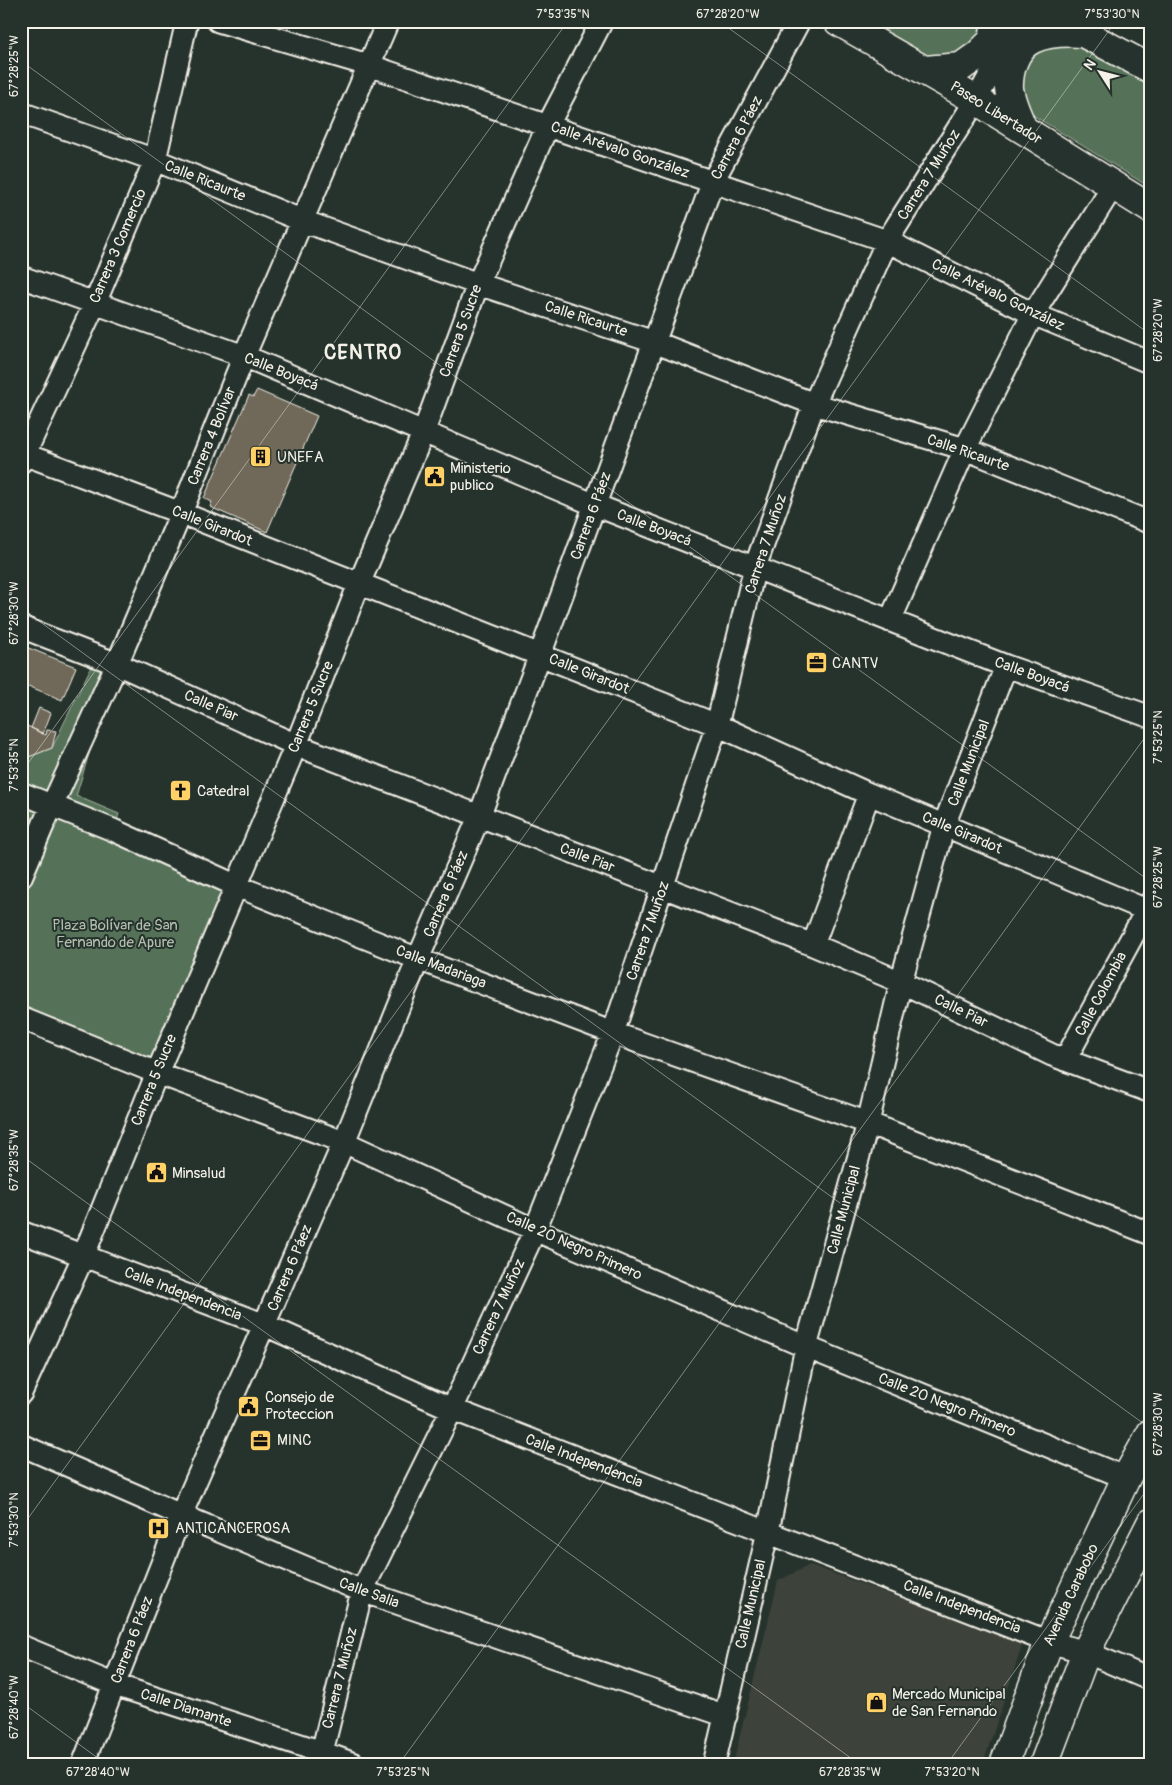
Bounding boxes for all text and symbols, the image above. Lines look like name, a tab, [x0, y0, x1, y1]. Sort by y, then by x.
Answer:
text: 7°53'35"N	[536, 7, 590, 22]
text: 67°28'20"W	[696, 7, 760, 22]
text: 7°53'30"N	[1084, 7, 1140, 22]
text: 67°28'25"W	[7, 35, 22, 97]
north arrow	[1074, 48, 1124, 98]
text: N	[1080, 56, 1100, 73]
street label: Paseo Libertador	[947, 77, 1046, 149]
street label: Carrera 6 Páez	[707, 93, 767, 183]
street label: Calle Arévalo González	[548, 117, 692, 183]
street label: Carrera 7 Muñoz	[893, 126, 965, 224]
street label: Calle Ricaurte	[162, 156, 249, 206]
street label: Carrera 3 Comercio	[85, 186, 151, 306]
street label: Calle Arévalo González	[928, 255, 1068, 336]
street label: Carrera 5 Sucre	[435, 281, 487, 380]
street label: Calle Ricaurte	[542, 297, 630, 342]
text: 67°28'20"W	[1151, 298, 1166, 362]
district label: CENTRO	[324, 340, 402, 365]
street label: Calle Boyacá	[241, 348, 321, 396]
street label: Carrera 4 Bolívar	[184, 383, 241, 488]
street label: Calle Ricaurte	[924, 430, 1012, 476]
building icon: UNEFA	[249, 445, 273, 469]
place label: UNEFA	[277, 448, 324, 467]
place label: Ministerio publico	[450, 459, 511, 495]
public building icon: Ministerio publico	[422, 465, 446, 489]
street label: Carrera 6 Páez	[566, 469, 616, 563]
street label: Carrera 7 Muñoz	[741, 492, 791, 596]
street label: Calle Girardot	[169, 501, 256, 551]
street label: Calle Boyacá	[614, 505, 694, 551]
text: 67°28'30"W	[7, 581, 22, 645]
street label: Calle Girardot	[546, 649, 633, 699]
office icon: CANTV	[804, 651, 828, 675]
street label: Calle Boyacá	[992, 653, 1072, 697]
place label: CANTV	[832, 654, 878, 673]
street label: Carrera 5 Sucre	[284, 658, 338, 756]
street label: Calle Piar	[181, 686, 242, 727]
text: 7°53'25"N	[1151, 710, 1166, 764]
street label: Calle Municipal	[944, 717, 994, 809]
text: 7°53'35"N	[7, 738, 22, 792]
church icon: Catedral	[169, 779, 193, 803]
place label: Catedral	[197, 782, 249, 801]
street label: Calle Girardot	[919, 808, 1006, 859]
street label: Calle Piar	[557, 839, 618, 877]
text: 67°28'25"W	[1151, 846, 1166, 908]
street label: Carrera 6 Páez	[419, 848, 473, 940]
street label: Carrera 7 Muñoz	[622, 879, 674, 983]
park label: Plaza Bolívar de San Fernando de Apure	[52, 916, 178, 952]
street label: Calle Madariaga	[393, 941, 489, 993]
street label: Calle Colombia	[1071, 949, 1131, 1039]
street label: Calle Piar	[931, 990, 991, 1032]
street label: Carrera 5 Sucre	[127, 1031, 181, 1129]
text: 67°28'35"W	[7, 1129, 22, 1191]
public building icon: Minsalud	[144, 1161, 168, 1185]
street label: Calle Municipal	[823, 1163, 865, 1257]
place label: Minsalud	[172, 1164, 226, 1183]
street label: Calle 20 Negro Primero	[503, 1207, 645, 1285]
street label: Carrera 6 Páez	[263, 1222, 317, 1314]
street label: Carrera 7 Muñoz	[468, 1256, 530, 1358]
street label: Calle Independencia	[121, 1263, 245, 1325]
street label: Calle 20 Negro Primero	[875, 1369, 1019, 1441]
place label: Consejo de Proteccion	[265, 1388, 335, 1424]
text: 67°28'30"W	[1151, 1392, 1166, 1456]
public building icon: Consejo de Proteccion	[237, 1394, 261, 1418]
office icon: MINC	[249, 1428, 273, 1452]
street label: Calle Independencia	[522, 1430, 646, 1492]
place label: MINC	[277, 1431, 311, 1450]
text: 7°53'30"N	[7, 1492, 22, 1548]
hospital icon: ANTICANCEROSA	[147, 1516, 171, 1540]
place label: ANTICANCEROSA	[175, 1519, 291, 1538]
street label: Avenida Carabobo	[1039, 1541, 1103, 1649]
street label: Calle Municipal	[731, 1557, 771, 1651]
street label: Calle Salia	[336, 1573, 402, 1613]
street label: Calle Independencia	[900, 1576, 1024, 1638]
street label: Carrera 6 Páez	[107, 1593, 157, 1686]
street label: Carrera 7 Muñoz	[318, 1625, 362, 1731]
text: 67°28'40"W	[7, 1675, 22, 1739]
street label: Calle Diamante	[138, 1684, 235, 1732]
place label: Mercado Municipal de San Fernando	[892, 1685, 1006, 1721]
shop icon: Mercado Municipal de San Fernando	[864, 1691, 888, 1715]
text: 67°28'40"W	[66, 1765, 130, 1780]
text: 7°53'25"N	[376, 1765, 430, 1780]
text: 67°28'35"W	[819, 1765, 881, 1780]
text: 7°53'20"N	[924, 1765, 980, 1780]

